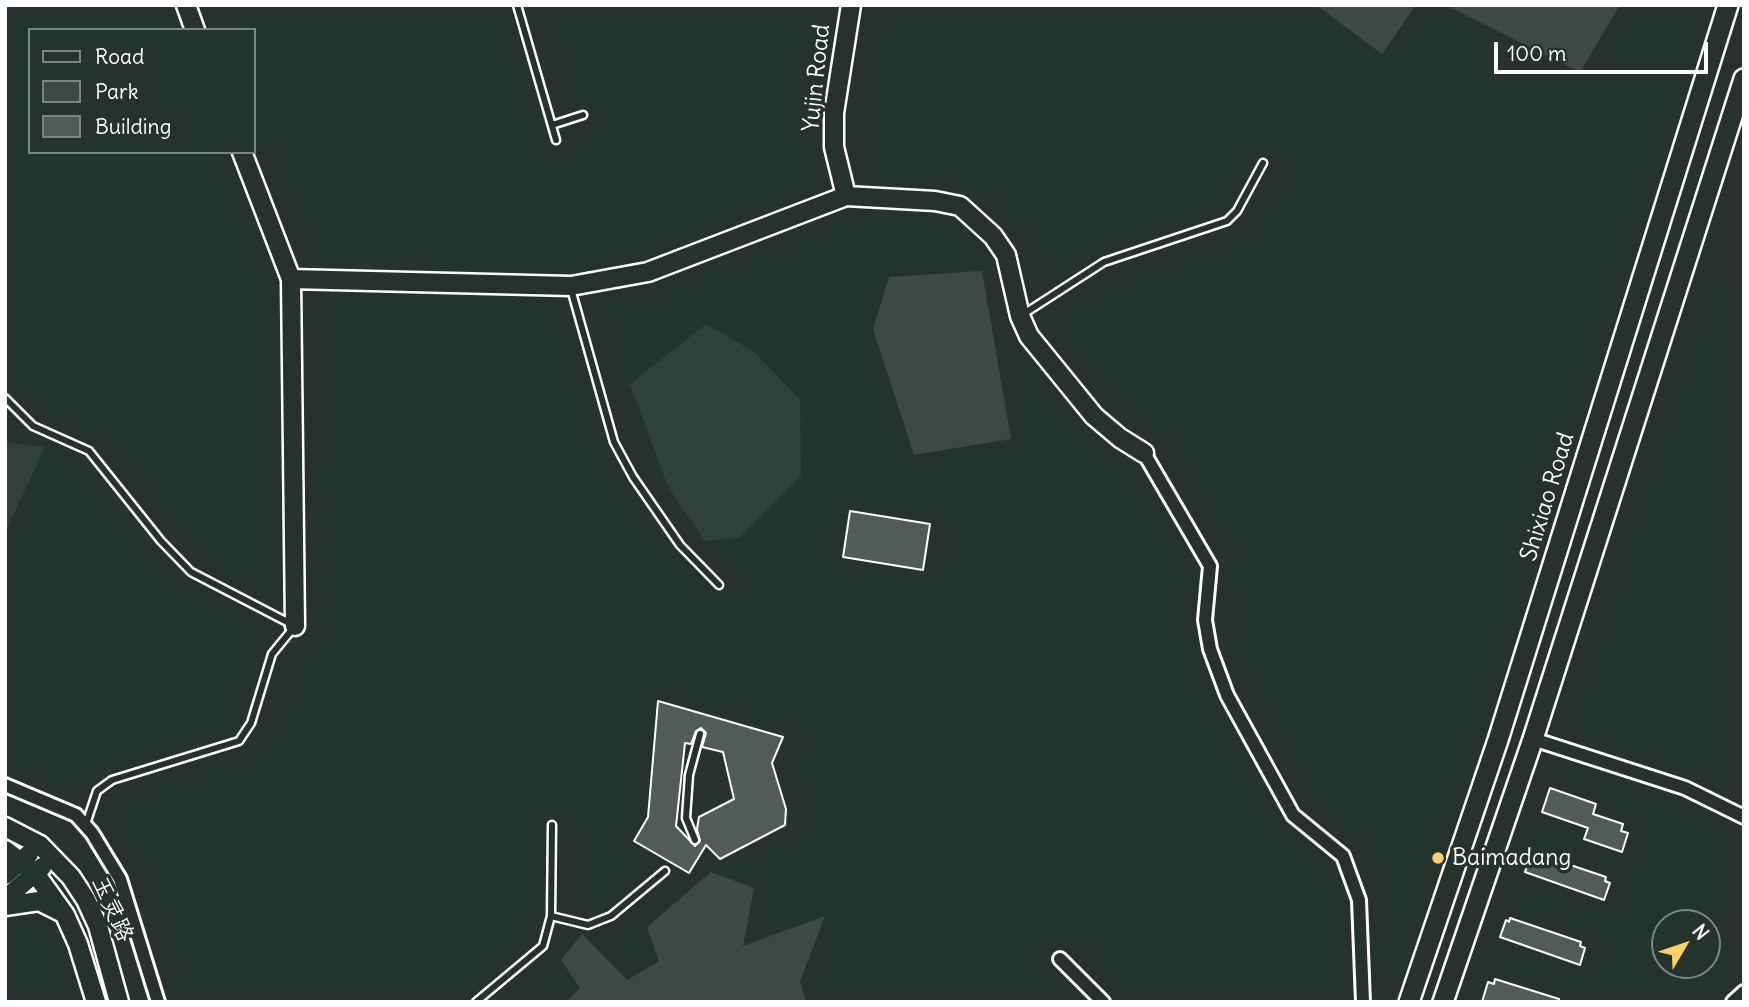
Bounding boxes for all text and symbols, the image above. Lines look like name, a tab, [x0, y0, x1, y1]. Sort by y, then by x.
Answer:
street label: Yujin Road	[798, 23, 836, 133]
legend	[28, 28, 256, 154]
scale bar	[1497, 28, 1710, 72]
text: 100 m	[1507, 40, 1566, 67]
text: Road	[95, 43, 144, 70]
text: Park	[95, 78, 138, 105]
text: Building	[95, 113, 171, 140]
street label: Shixiao Road	[1515, 429, 1581, 565]
place label: Baimadang	[1452, 844, 1571, 872]
marker: Baimadang	[1430, 850, 1446, 866]
street label: 玉灵路	[85, 872, 139, 946]
north arrow	[1651, 909, 1721, 979]
text: N	[1687, 919, 1714, 945]

